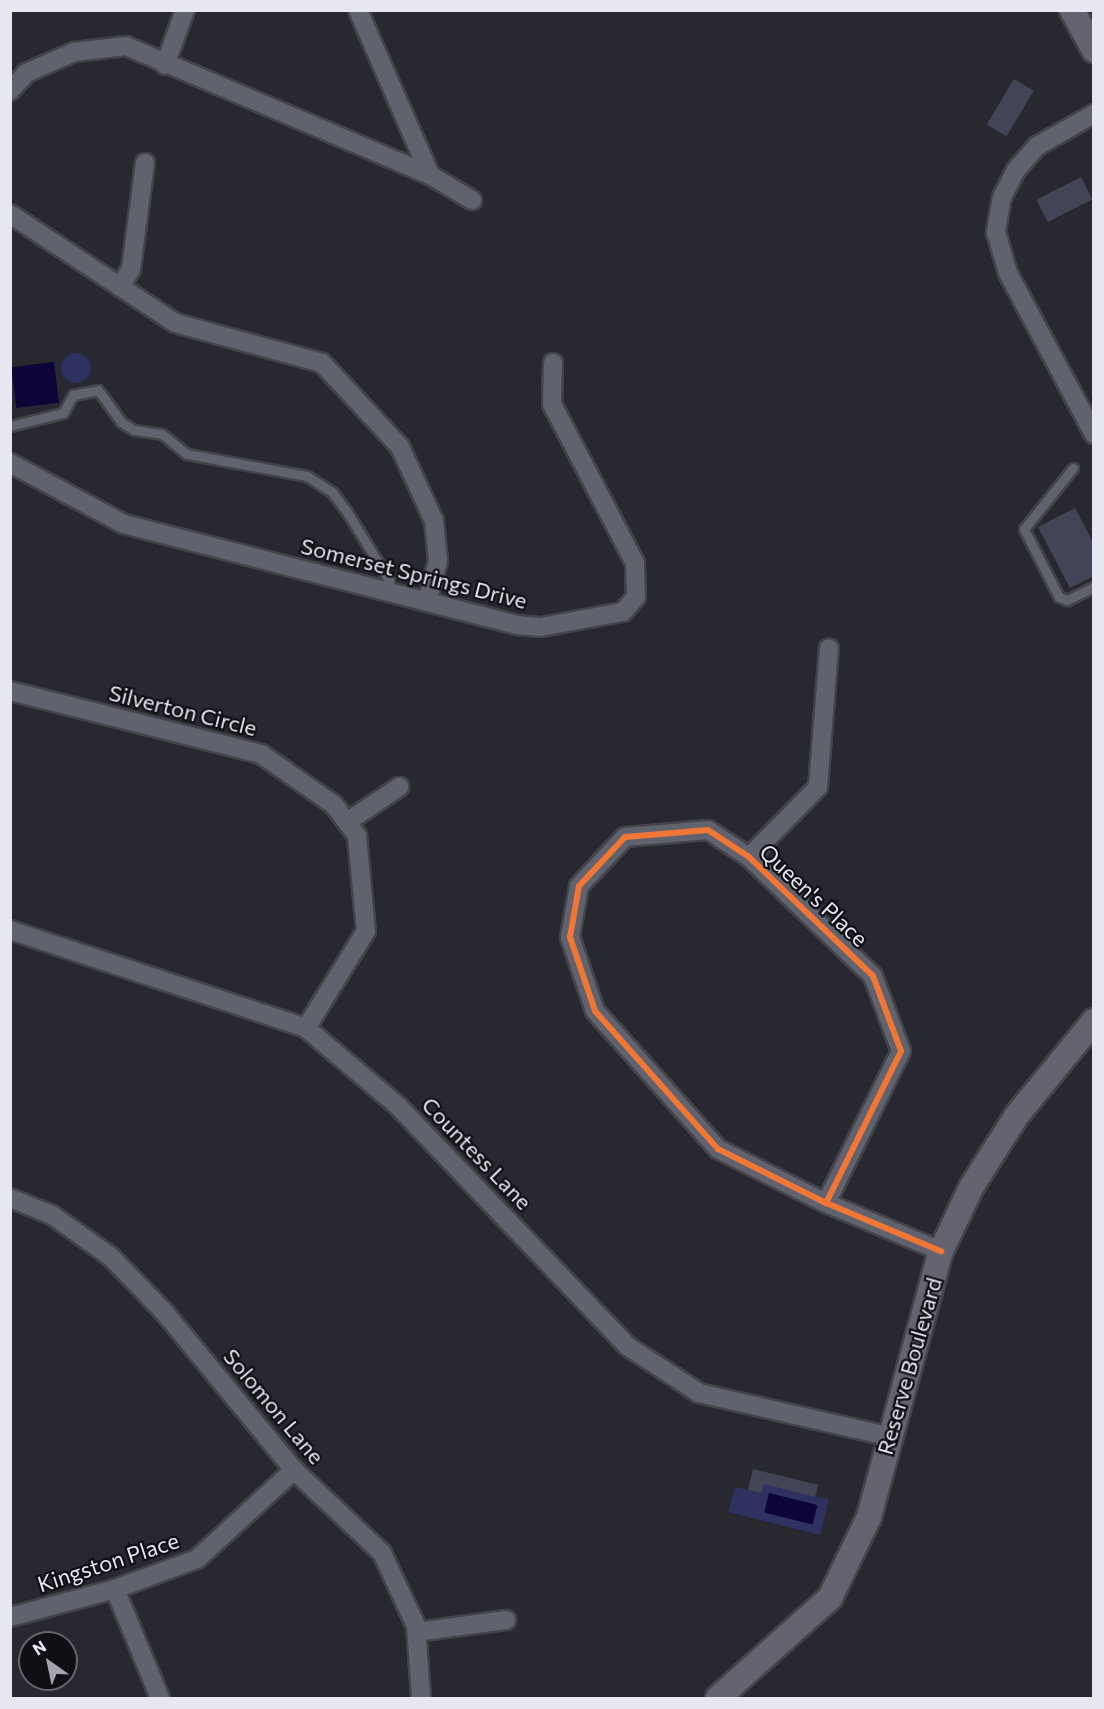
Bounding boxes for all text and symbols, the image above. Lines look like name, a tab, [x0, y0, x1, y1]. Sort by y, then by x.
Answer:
street label: Somerset Springs Drive	[298, 532, 530, 614]
street label: Silverton Circle	[106, 679, 260, 741]
street label: Queen's Place	[754, 838, 874, 952]
street label: Countess Lane	[417, 1091, 537, 1215]
street label: Reserve Boulevard	[871, 1274, 947, 1458]
street label: Solomon Lane	[218, 1343, 330, 1469]
street label: Kingston Place	[34, 1527, 182, 1597]
north arrow	[18, 1631, 78, 1691]
text: N	[29, 1636, 49, 1658]

